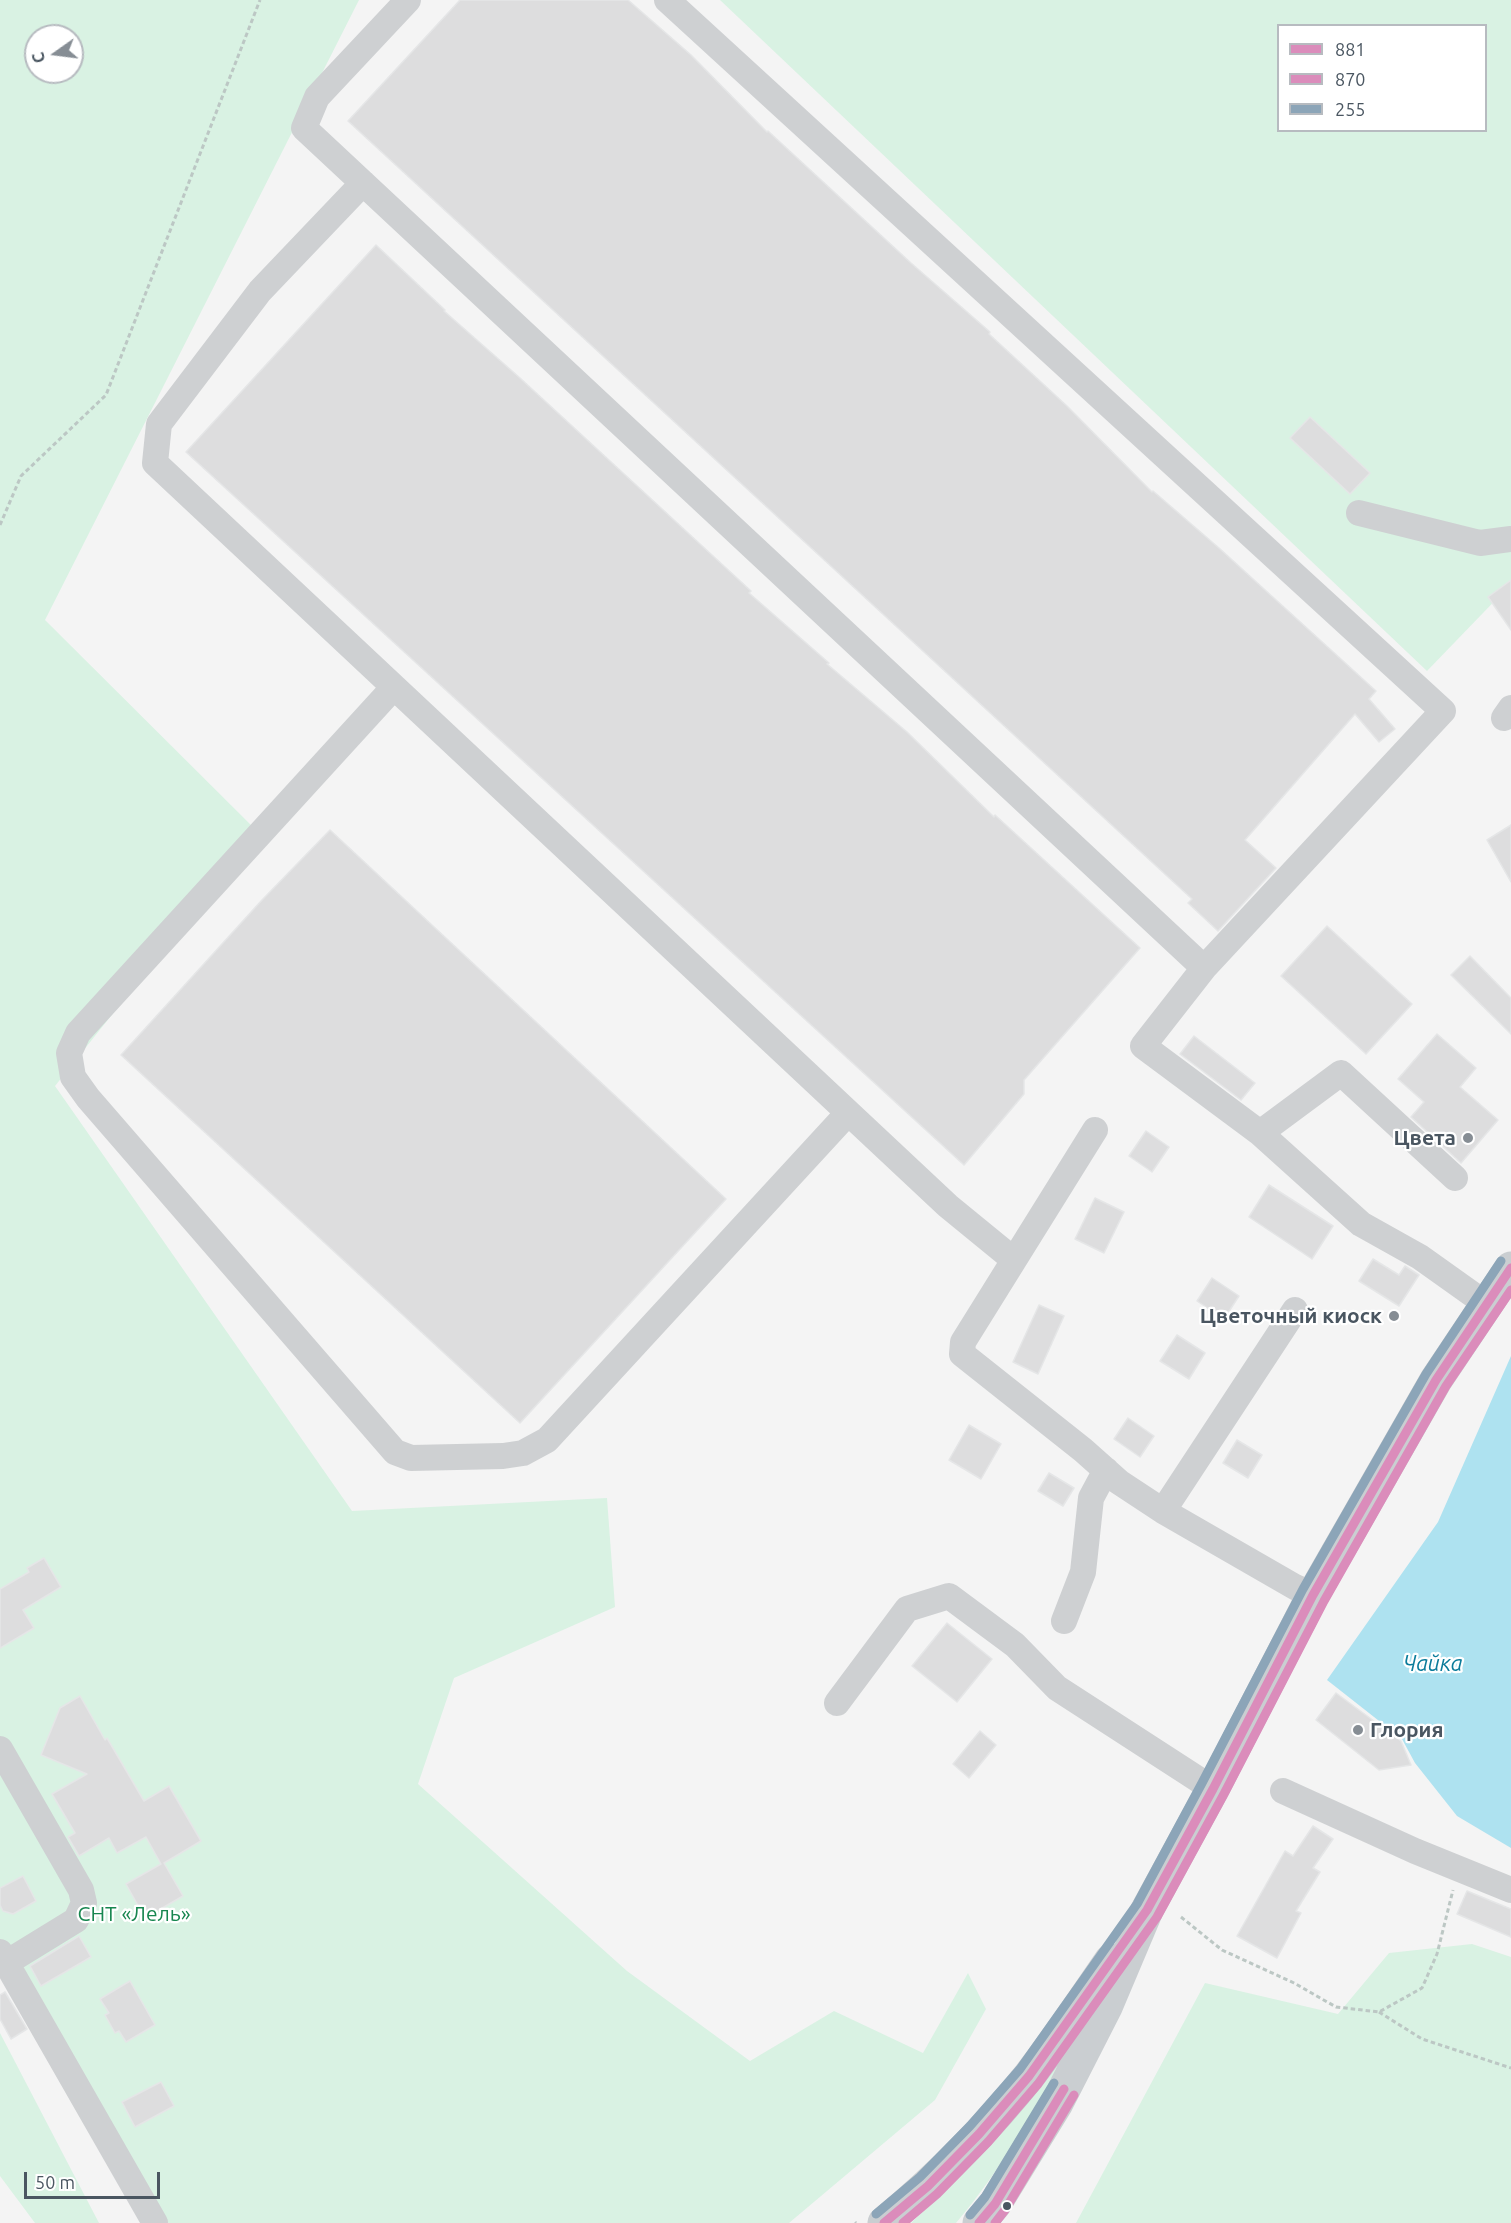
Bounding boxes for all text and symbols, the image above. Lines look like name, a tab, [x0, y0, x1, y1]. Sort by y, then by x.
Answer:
north arrow	[24, 24, 84, 84]
legend	[1277, 24, 1487, 132]
text: 881	[1335, 39, 1365, 59]
text: С	[29, 51, 48, 65]
text: 870	[1335, 69, 1365, 89]
text: 255	[1335, 99, 1365, 119]
place label: Цвета	[1393, 1125, 1456, 1151]
marker: Цвета	[1461, 1131, 1475, 1145]
place label: Цветочный киоск	[1200, 1303, 1382, 1329]
marker: Цветочный киоск	[1387, 1309, 1401, 1323]
water label: Чайка	[1403, 1651, 1463, 1677]
place label: Глория	[1370, 1717, 1443, 1743]
marker: Глория	[1351, 1723, 1365, 1737]
park label: СНТ «Лель»	[78, 1901, 190, 1927]
scale bar	[27, 2160, 164, 2198]
text: 50 m	[35, 2172, 75, 2192]
unlabelled marker	[1001, 2200, 1013, 2212]

